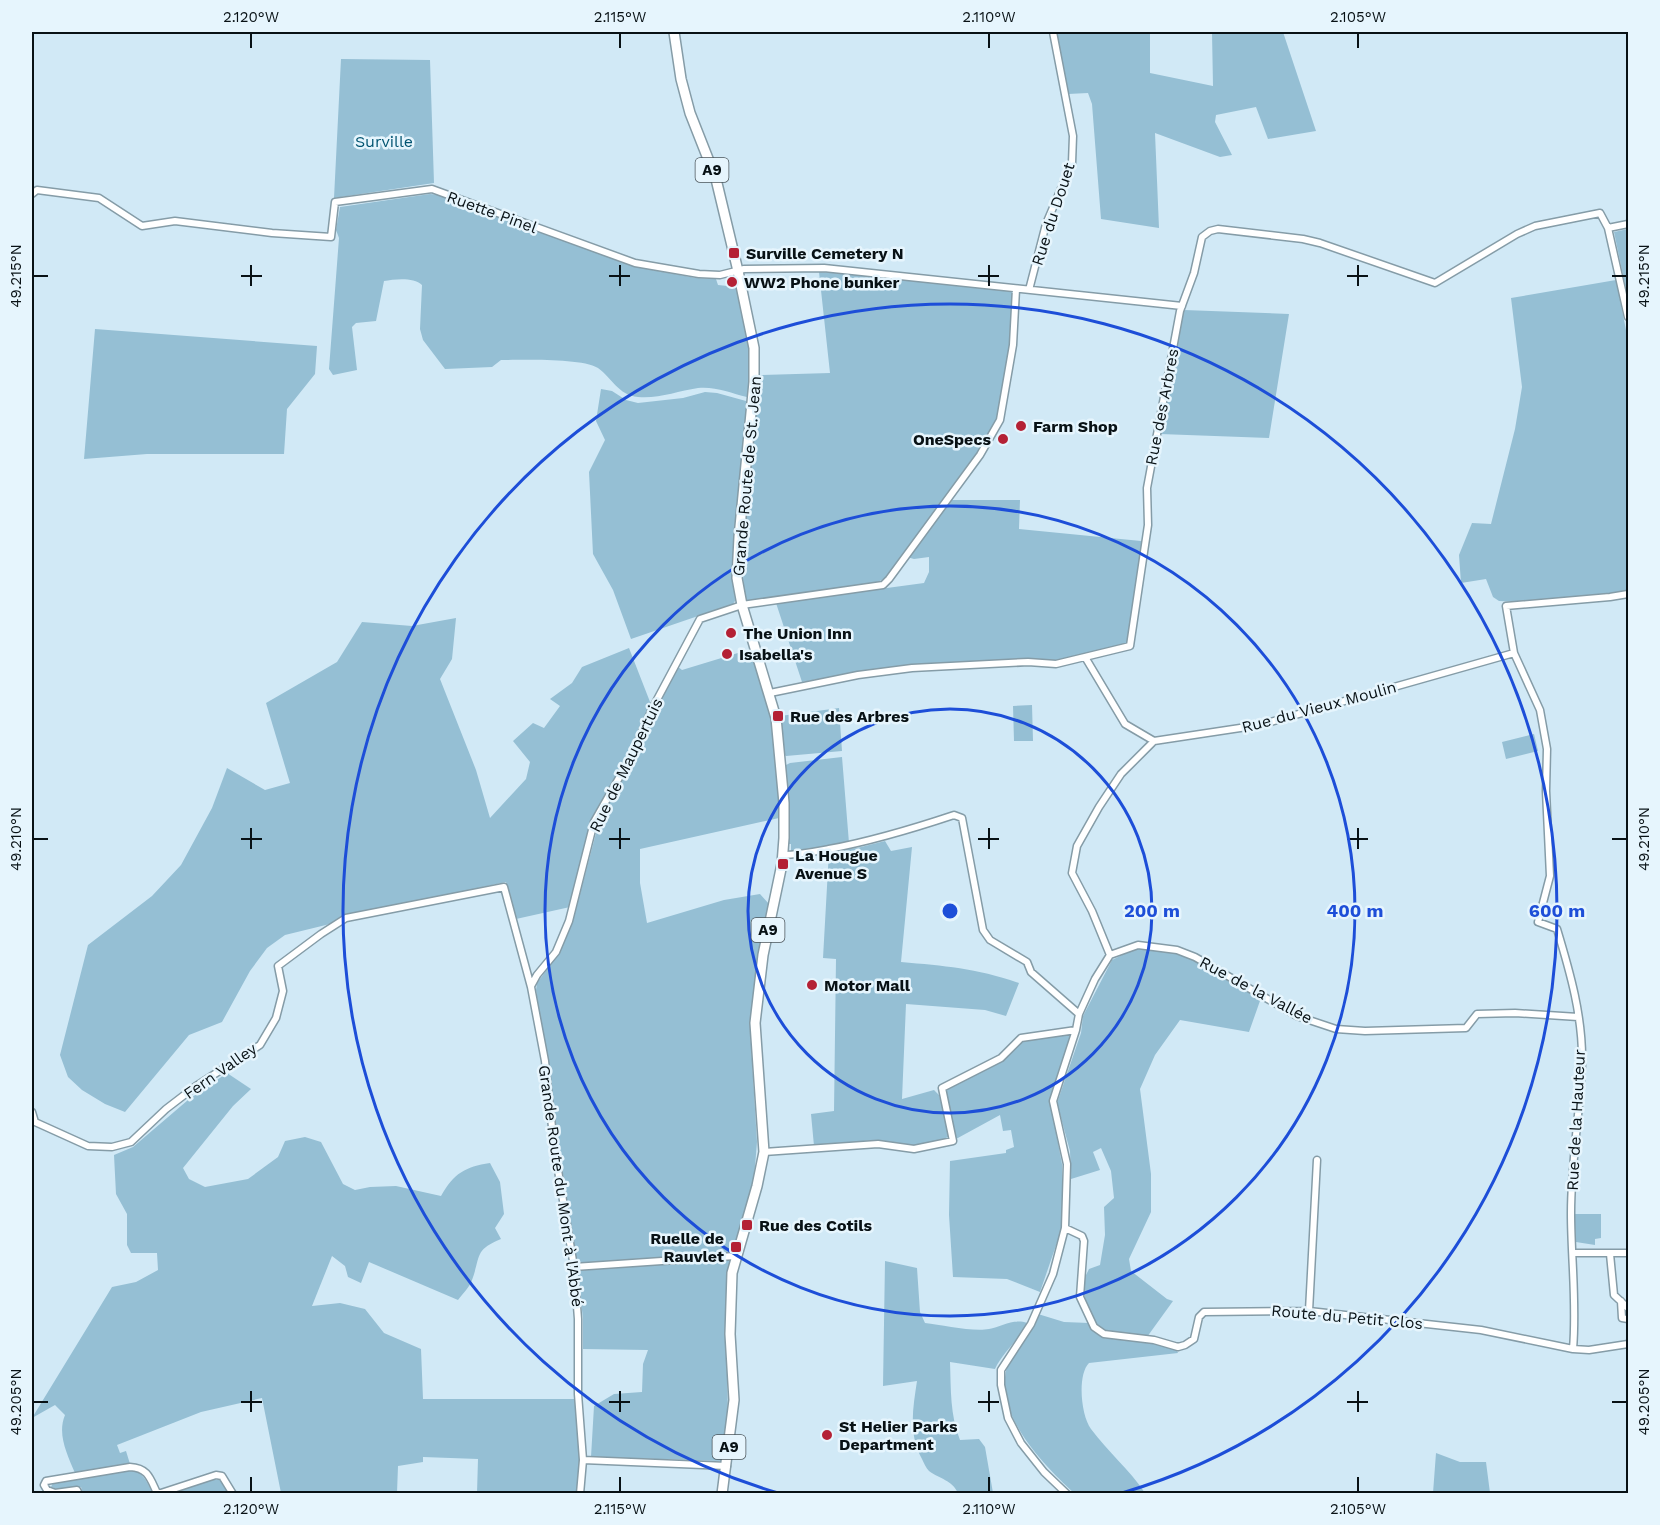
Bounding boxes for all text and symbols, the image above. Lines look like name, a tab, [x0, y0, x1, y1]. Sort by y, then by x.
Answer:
text: 2.120°W	[223, 8, 279, 26]
text: 2.115°W	[594, 8, 646, 26]
text: 2.110°W	[962, 8, 1016, 26]
text: 2.105°W	[1330, 8, 1386, 26]
park label: Surville	[355, 132, 413, 151]
road number: A9	[696, 158, 728, 182]
street label: Rue du Douet	[1027, 160, 1079, 268]
street label: Ruette Pinel	[444, 187, 540, 237]
text: 49.215°N	[7, 244, 25, 308]
place label: Surville Cemetery N	[746, 244, 904, 263]
text: 49.215°N	[1635, 244, 1653, 308]
marker: Surville Cemetery N	[727, 246, 741, 260]
place label: WW2 Phone bunker	[744, 273, 900, 292]
marker: WW2 Phone bunker	[725, 275, 739, 289]
street label: Rue des Arbres	[1141, 347, 1183, 467]
street label: Grande Route de St. Jean	[729, 375, 765, 577]
place label: Farm Shop	[1033, 417, 1118, 436]
marker: Farm Shop	[1014, 419, 1028, 433]
place label: OneSpecs	[913, 430, 991, 449]
marker: OneSpecs	[996, 432, 1010, 446]
place label: The Union Inn	[743, 624, 852, 643]
marker: The Union Inn	[724, 626, 738, 640]
place label: Isabella's	[739, 645, 813, 664]
marker: Isabella's	[720, 647, 734, 661]
street label: Rue du Vieux Moulin	[1240, 677, 1398, 737]
street label: Rue de Maupertuis	[585, 695, 667, 835]
place label: Rue des Arbres	[790, 707, 910, 726]
marker: Rue des Arbres	[771, 709, 785, 723]
text: 49.210°N	[7, 807, 25, 871]
text: 49.210°N	[1635, 807, 1653, 871]
place label: La Hougue Avenue S	[795, 846, 878, 883]
marker: La Hougue Avenue S	[776, 857, 790, 871]
text: 200 m	[1124, 900, 1180, 921]
text: 400 m	[1327, 900, 1383, 921]
text: 600 m	[1529, 900, 1585, 921]
centre of rings	[940, 901, 960, 921]
road number: A9	[752, 918, 784, 942]
street label: Rue de la Vallée	[1196, 952, 1316, 1028]
place label: Motor Mall	[824, 976, 911, 995]
marker: Motor Mall	[805, 978, 819, 992]
street label: Fern Valley	[180, 1038, 261, 1103]
street label: Rue de la Hauteur	[1563, 1048, 1589, 1191]
street label: Grande Route du Mont à l'Abbé	[535, 1064, 587, 1308]
place label: Rue des Cotils	[759, 1216, 872, 1235]
marker: Rue des Cotils	[740, 1218, 754, 1232]
place label: Ruelle de Rauvlet	[650, 1229, 724, 1266]
marker: Ruelle de Rauvlet	[729, 1240, 743, 1254]
street label: Route du Petit Clos	[1270, 1301, 1424, 1333]
text: 49.205°N	[7, 1369, 25, 1435]
text: 49.205°N	[1635, 1369, 1653, 1435]
place label: St Helier Parks Department	[839, 1417, 958, 1454]
marker: St Helier Parks Department	[820, 1428, 834, 1442]
road number: A9	[712, 1435, 746, 1459]
text: 2.120°W	[223, 1500, 279, 1518]
text: 2.115°W	[594, 1500, 646, 1518]
text: 2.110°W	[962, 1500, 1016, 1518]
text: 2.105°W	[1330, 1500, 1386, 1518]

